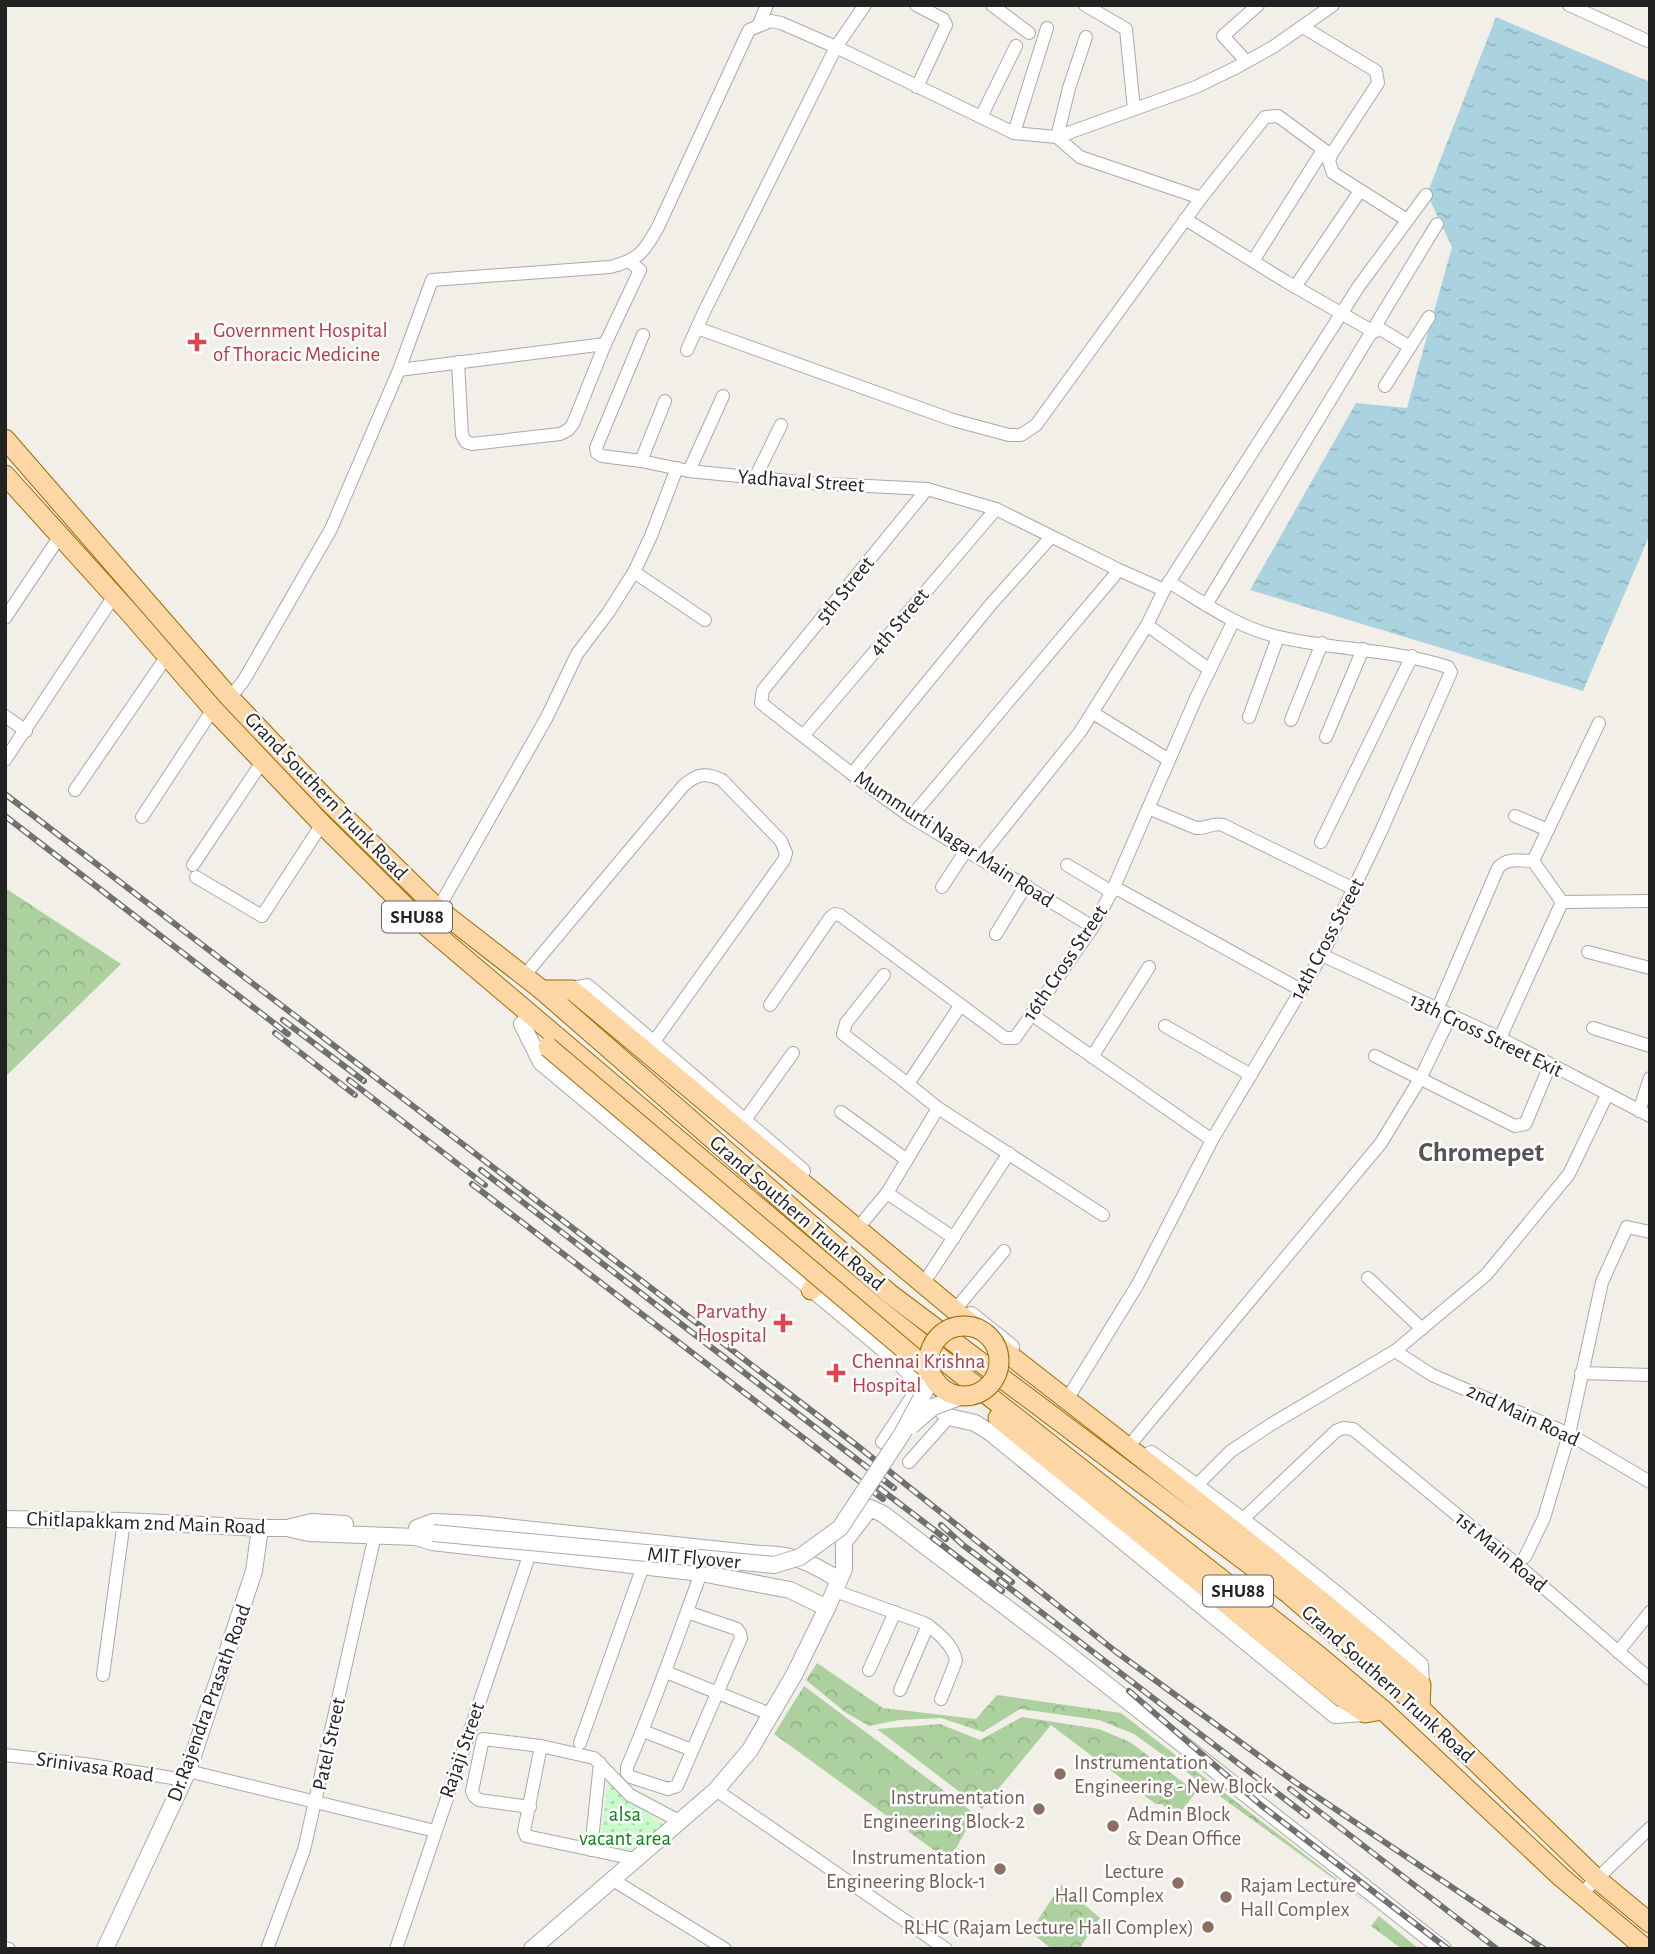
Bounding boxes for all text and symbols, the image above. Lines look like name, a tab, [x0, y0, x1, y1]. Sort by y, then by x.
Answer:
place label: Government Hospital of Thoracic Medicine	[213, 320, 388, 365]
marker: Government Hospital of Thoracic Medicine	[187, 332, 207, 352]
street label: Yadhaval Street	[737, 466, 865, 496]
street label: 5th Street	[812, 552, 878, 627]
street label: 4th Street	[865, 584, 933, 660]
street label: Grand Southern Trunk Road	[241, 708, 412, 884]
street label: Mummurti Nagar Main Road	[851, 767, 1058, 911]
street label: 14th Cross Street	[1286, 874, 1368, 1003]
street label: 16th Cross Street	[1019, 901, 1111, 1025]
road number: SHU88	[382, 902, 452, 932]
street label: 13th Cross Street Exit	[1406, 989, 1566, 1081]
street label: Grand Southern Trunk Road	[706, 1132, 889, 1295]
district label: Chromepet	[1418, 1139, 1544, 1167]
place label: Parvathy Hospital	[696, 1301, 767, 1346]
marker: Parvathy Hospital	[773, 1313, 793, 1333]
place label: Chennai Krishna Hospital	[852, 1351, 986, 1396]
marker: Chennai Krishna Hospital	[826, 1363, 846, 1383]
street label: 2nd Main Road	[1463, 1380, 1583, 1450]
street label: Chitlapakkam 2nd Main Road	[26, 1508, 266, 1538]
street label: 1st Main Road	[1451, 1508, 1551, 1596]
street label: MIT Flyover	[646, 1543, 742, 1573]
road number: SHU88	[1203, 1576, 1273, 1606]
street label: Dr.Rajendra Prasath Road	[164, 1601, 255, 1804]
street label: Grand Southern Trunk Road	[1298, 1601, 1478, 1767]
street label: Patel Street	[309, 1695, 349, 1792]
street label: Rajaji Street	[436, 1699, 488, 1801]
street label: Srinivasa Road	[35, 1748, 155, 1786]
place label: Instrumentation Engineering - New Block	[1074, 1752, 1273, 1797]
marker: Instrumentation Engineering - New Block	[1052, 1766, 1068, 1782]
place label: Instrumentation Engineering Block-2	[863, 1787, 1025, 1832]
marker: Instrumentation Engineering Block-2	[1031, 1801, 1047, 1817]
park label: alsa vacant area	[579, 1804, 671, 1849]
place label: Admin Block & Dean Office	[1127, 1804, 1241, 1849]
marker: Admin Block & Dean Office	[1105, 1818, 1121, 1834]
place label: Instrumentation Engineering Block-1	[826, 1847, 986, 1892]
marker: Instrumentation Engineering Block-1	[992, 1861, 1008, 1877]
place label: Lecture Hall Complex	[1054, 1861, 1164, 1906]
marker: Lecture Hall Complex	[1170, 1875, 1186, 1891]
place label: Rajam Lecture Hall Complex	[1240, 1875, 1356, 1920]
marker: Rajam Lecture Hall Complex	[1218, 1889, 1234, 1905]
place label: RLHC (Rajam Lecture Hall Complex)	[904, 1917, 1194, 1938]
marker: RLHC (Rajam Lecture Hall Complex)	[1200, 1919, 1216, 1935]

